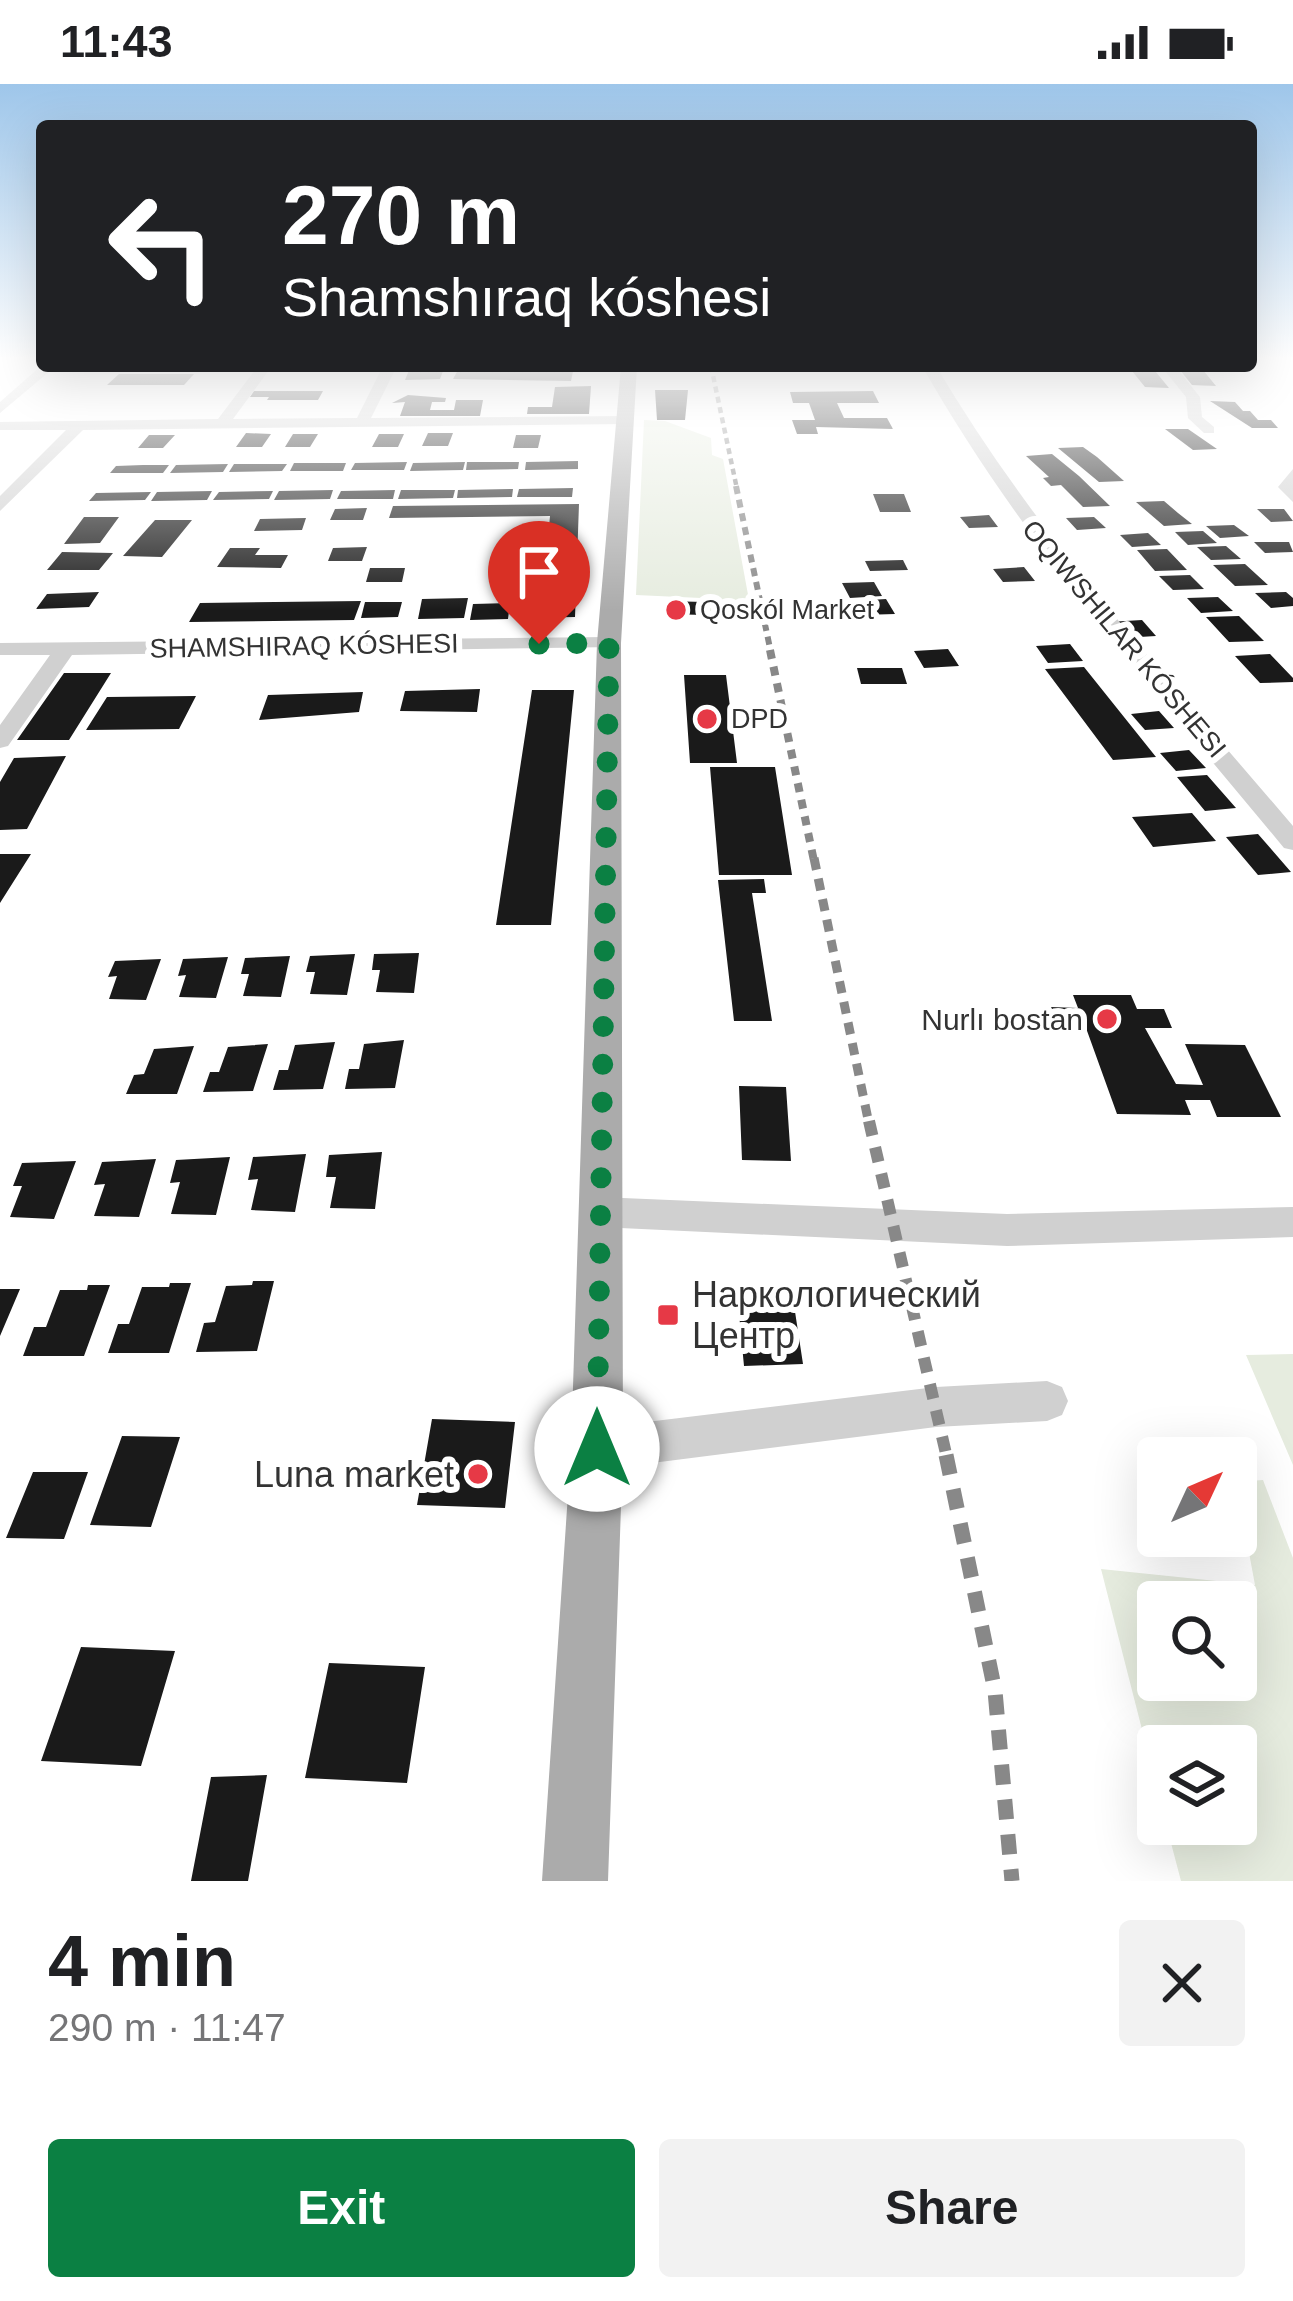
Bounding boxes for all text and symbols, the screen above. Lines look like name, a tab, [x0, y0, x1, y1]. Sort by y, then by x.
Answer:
text: 11:43	[60, 16, 173, 67]
icon: left	[84, 168, 240, 324]
text: 270 m	[282, 168, 520, 262]
text: Shamshıraq kóshesi	[282, 267, 771, 327]
street label: OQIWSHILAR KÓSHESI	[1016, 514, 1233, 764]
pin	[488, 521, 590, 644]
icon: arrive	[506, 539, 572, 605]
place label: Qoskól Market	[700, 595, 875, 625]
marker: Qoskól Market	[663, 597, 689, 623]
street label: SHAMSHIRAQ KÓSHESI	[149, 627, 459, 664]
place label: DPD	[731, 704, 788, 734]
marker: DPD	[694, 706, 720, 732]
place label: Nurlı bostan	[921, 1003, 1083, 1036]
marker: Nurlı bostan	[1094, 1006, 1120, 1032]
place label: Наркологический Центр	[692, 1274, 981, 1356]
marker: Наркологический Центр	[655, 1302, 681, 1328]
position arrow	[534, 1386, 660, 1512]
north arrow	[1137, 1437, 1257, 1557]
map controls	[1137, 1437, 1257, 1845]
place label: Luna market	[254, 1454, 454, 1495]
marker: Luna market	[465, 1461, 491, 1487]
button: search	[1137, 1581, 1257, 1701]
button: layers	[1137, 1725, 1257, 1845]
button: close	[1119, 1920, 1245, 2046]
text: 4 min	[48, 1921, 236, 2001]
text: 290 m · 11:47	[48, 2006, 286, 2049]
button: Exit	[48, 2139, 635, 2277]
button: Share	[659, 2139, 1245, 2277]

